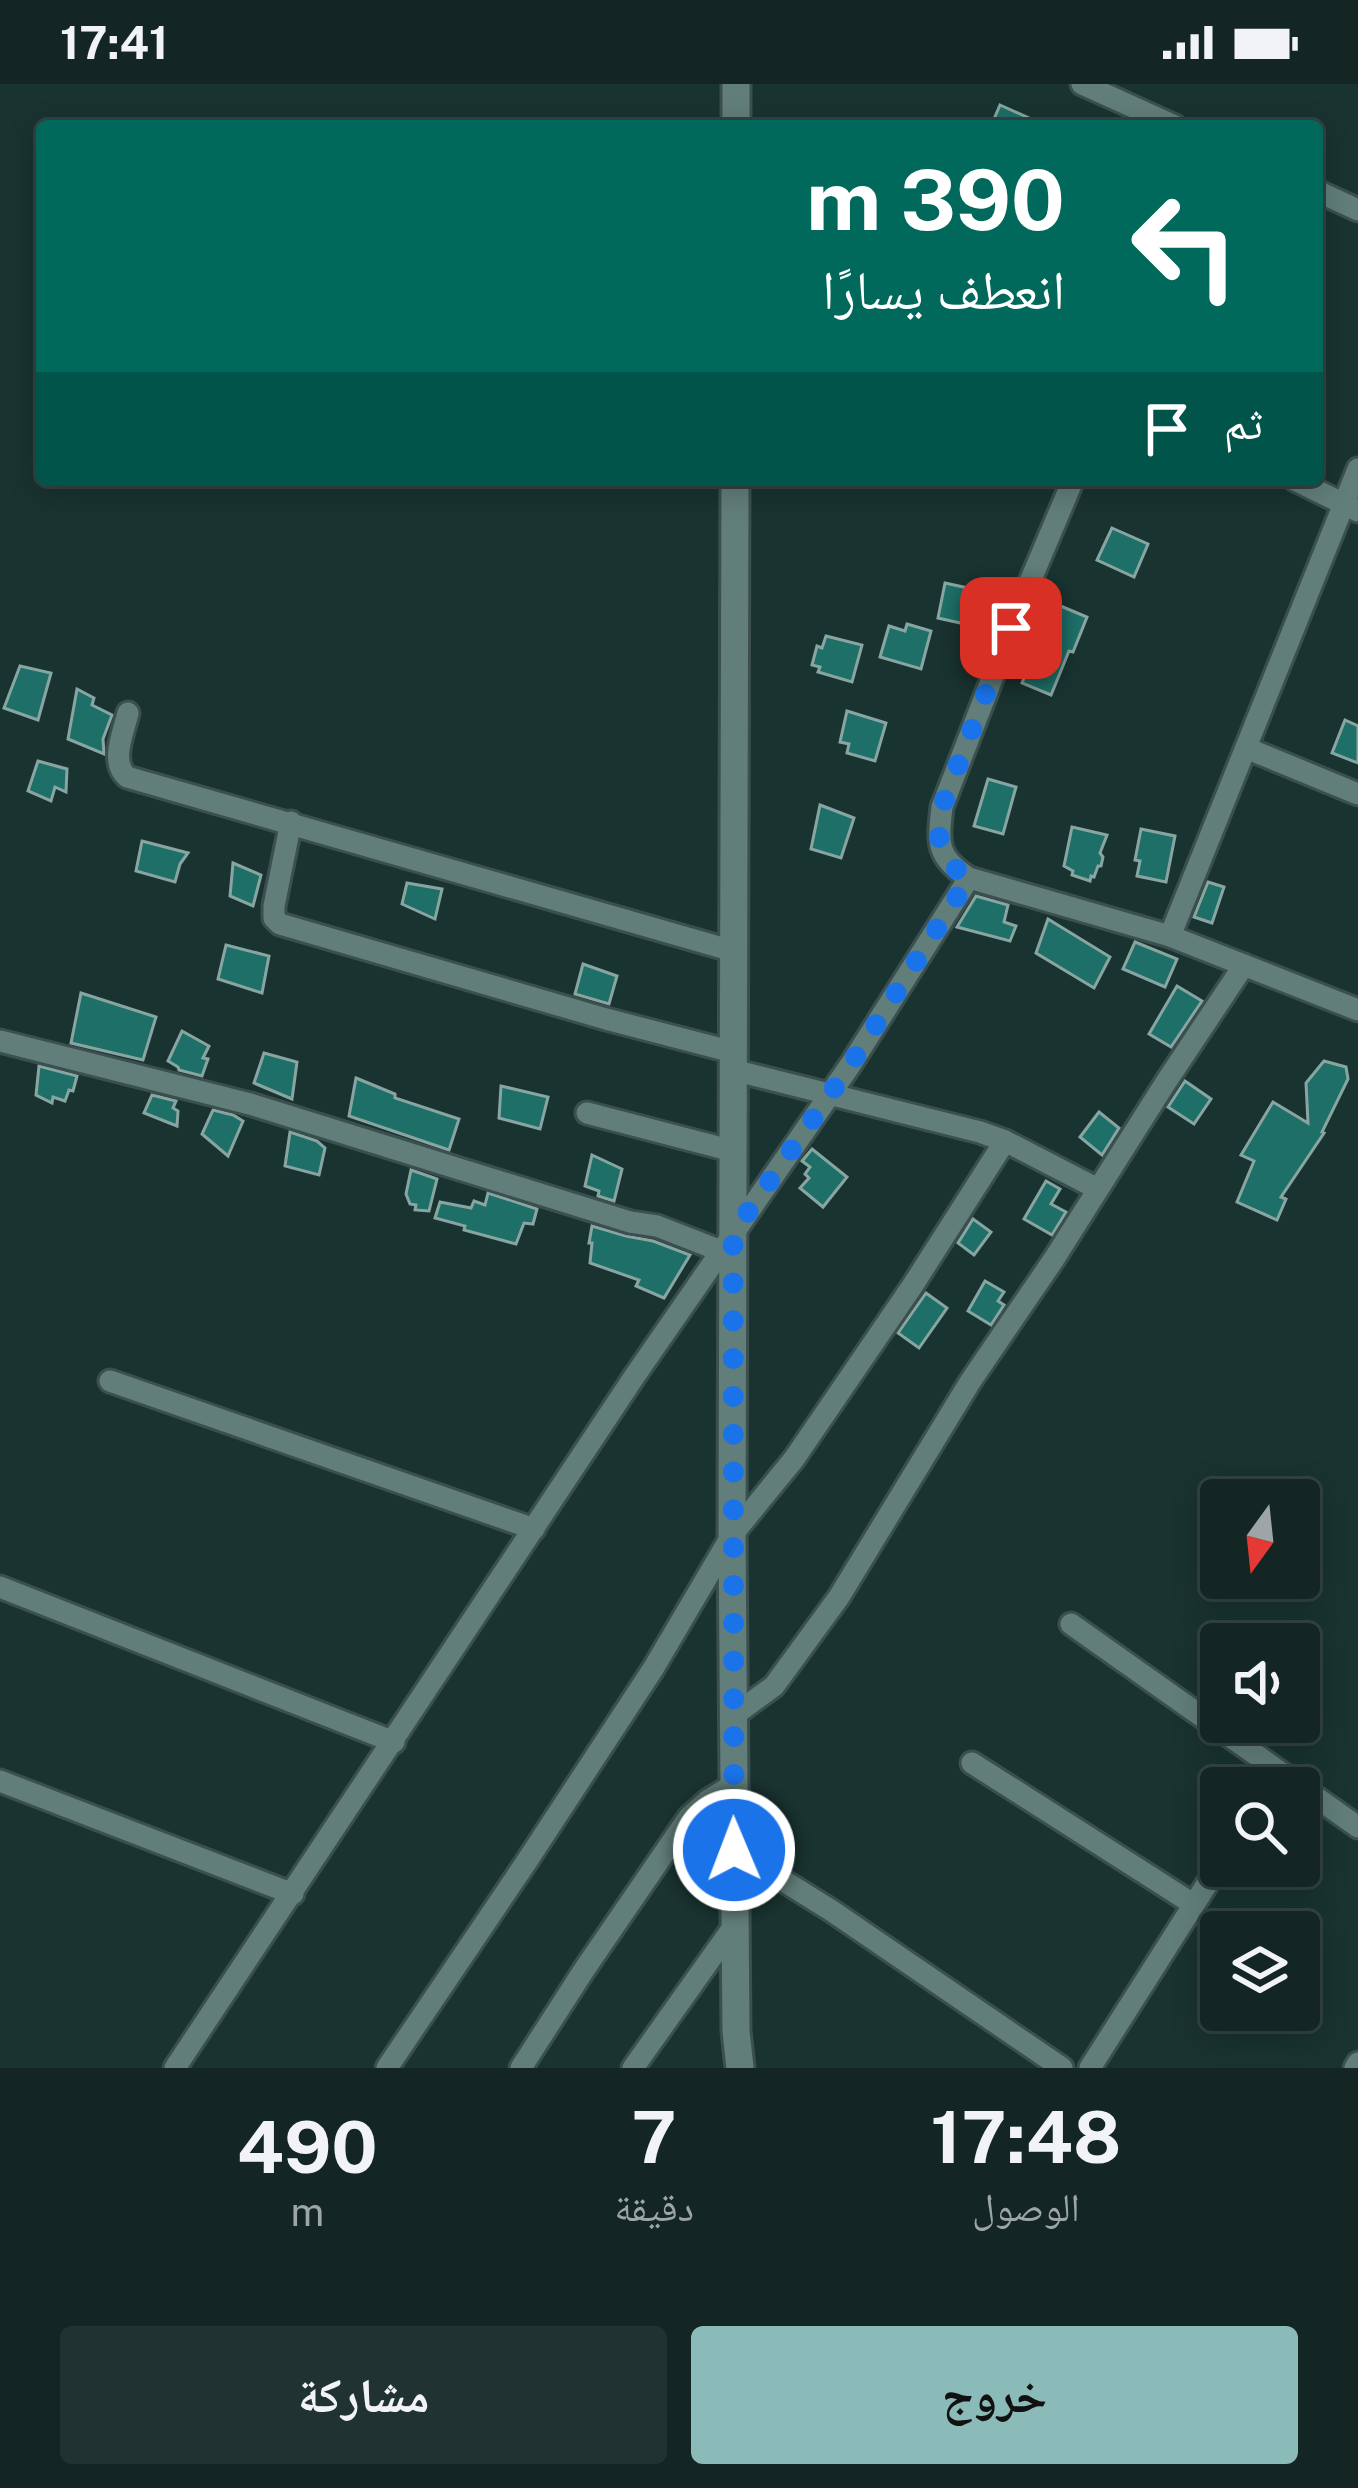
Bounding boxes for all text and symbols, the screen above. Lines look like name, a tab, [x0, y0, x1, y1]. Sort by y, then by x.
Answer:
text: 17:41	[60, 16, 168, 69]
text: 390 m	[806, 150, 1065, 249]
icon: left	[1107, 168, 1263, 324]
text: انعطف يسارًا	[822, 258, 1065, 321]
icon: arrive	[1134, 396, 1200, 462]
text: ثم	[1224, 396, 1263, 449]
pin	[960, 577, 1062, 679]
icon: arrive	[978, 595, 1044, 661]
north arrow	[1200, 1479, 1320, 1599]
map controls	[1200, 1479, 1320, 2031]
button: sound	[1200, 1623, 1320, 1743]
button: search	[1200, 1767, 1320, 1887]
position arrow	[671, 1787, 797, 1913]
button: layers	[1200, 1911, 1320, 2031]
text: 7	[632, 2095, 677, 2179]
text: 17:48	[931, 2095, 1121, 2179]
text: 490	[237, 2105, 378, 2189]
text: دقيقة	[614, 2184, 694, 2230]
text: الوصول	[972, 2184, 1080, 2230]
text: m	[290, 2189, 324, 2235]
button: مشاركة	[60, 2326, 667, 2464]
button: خروج	[691, 2326, 1298, 2464]

